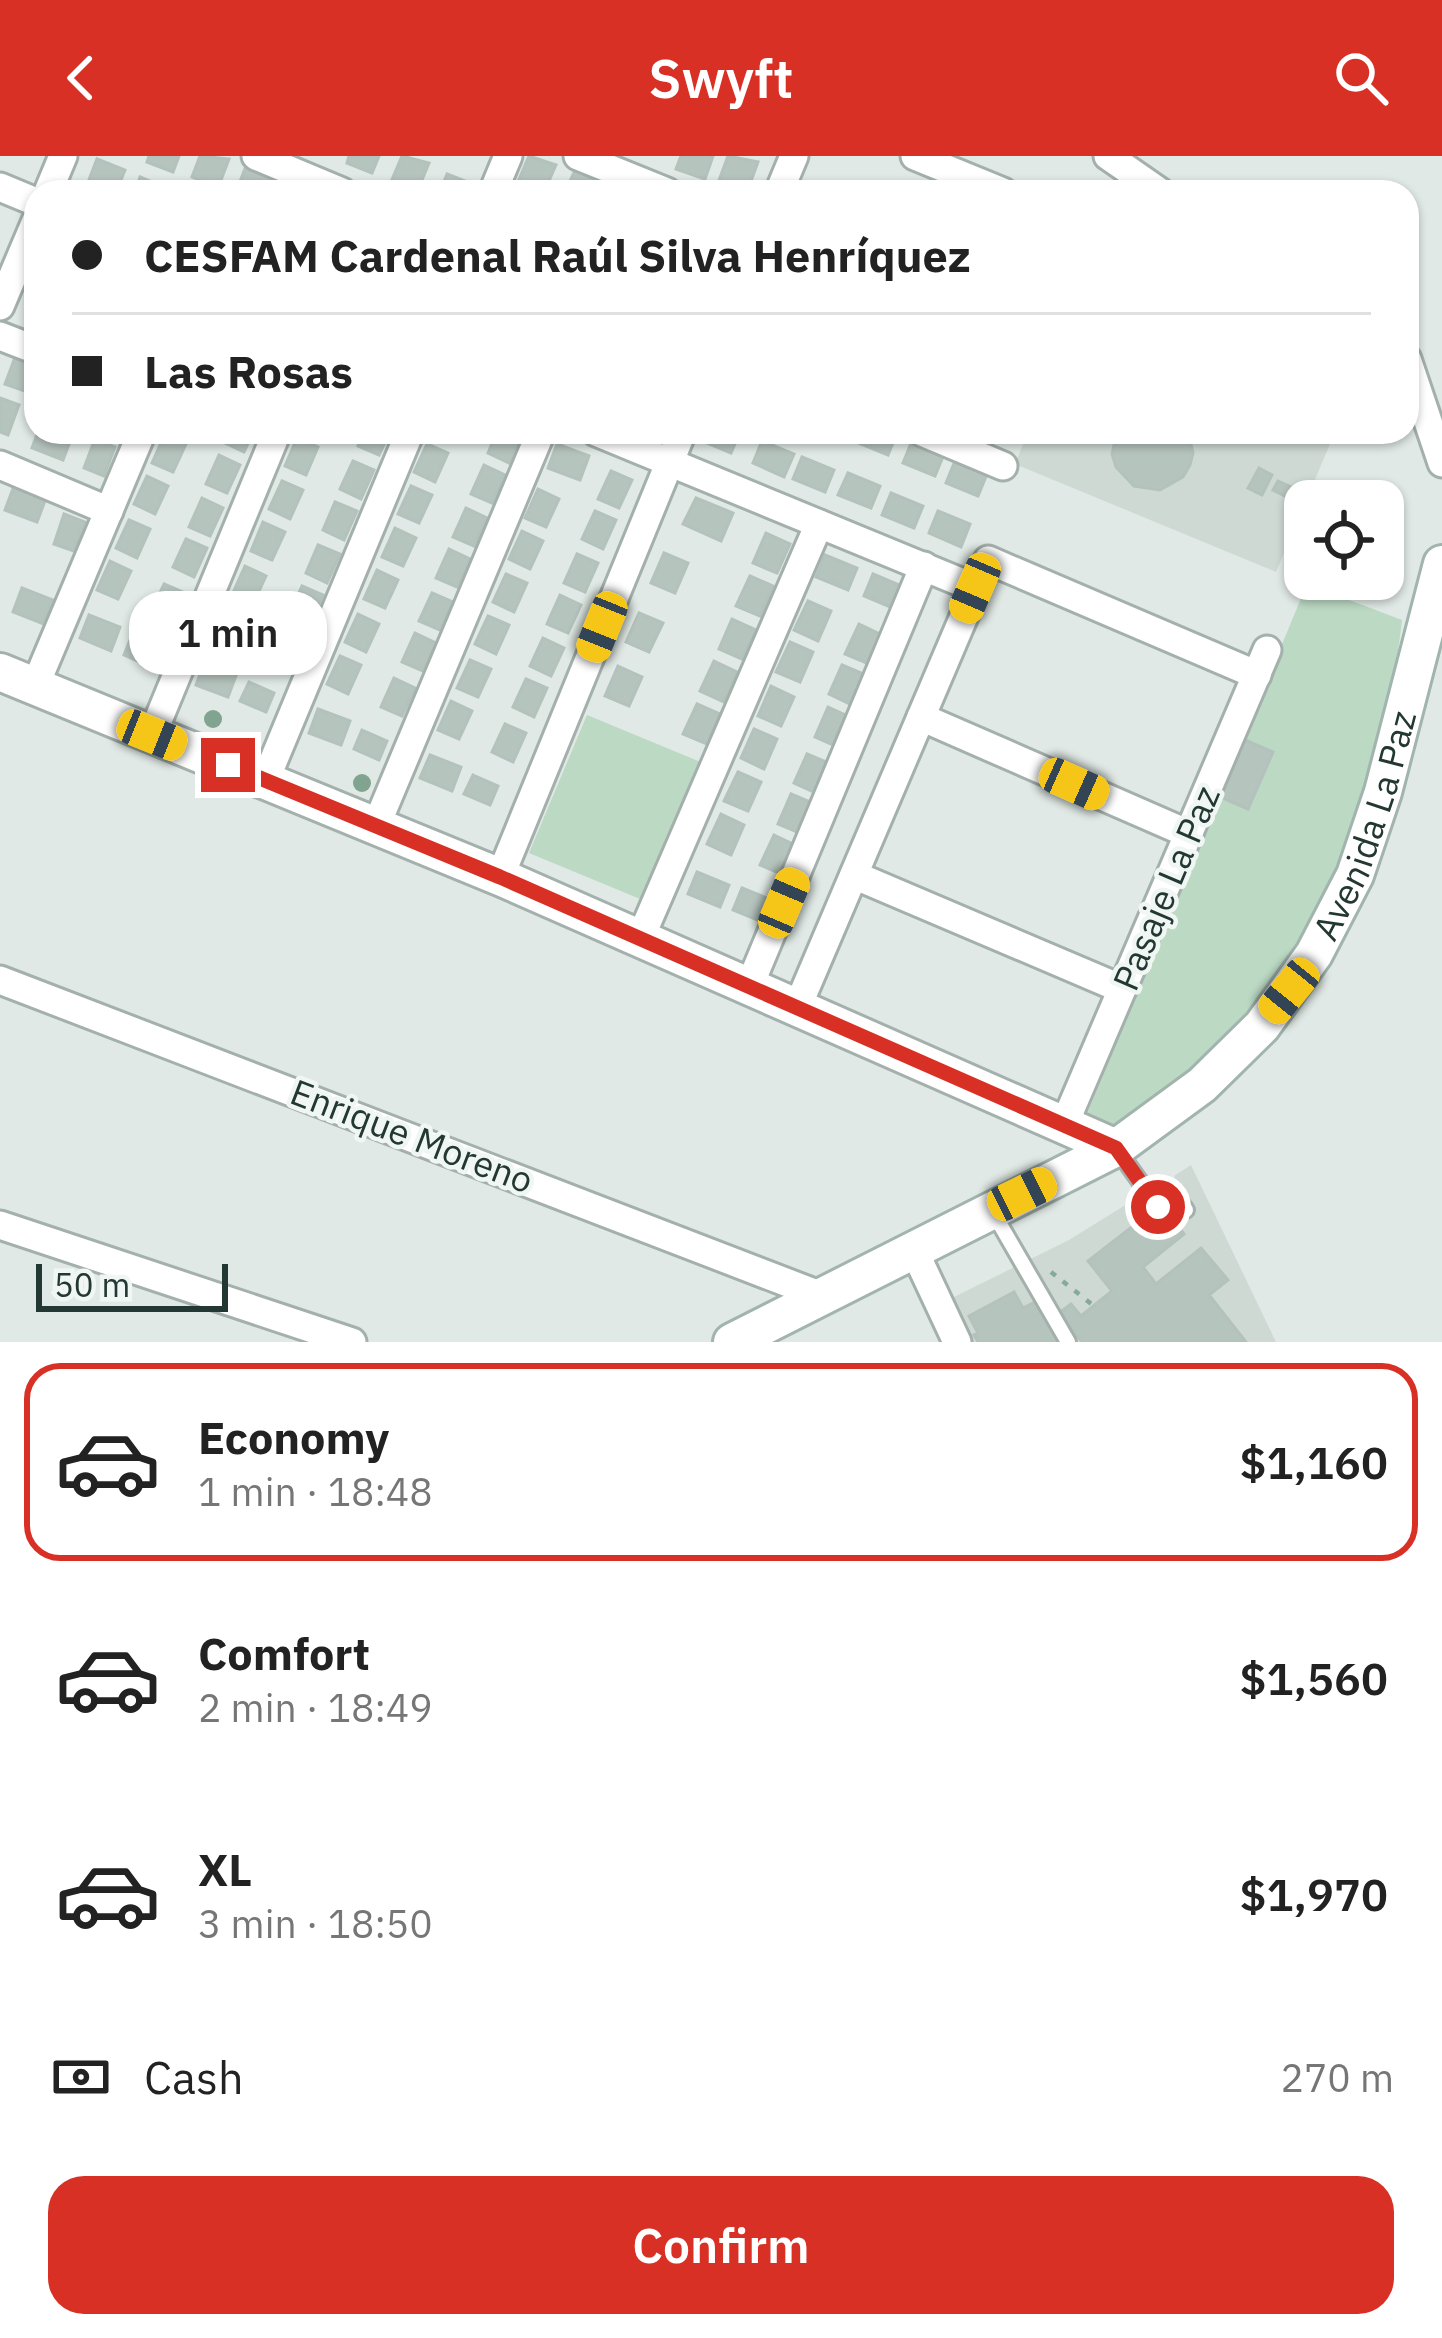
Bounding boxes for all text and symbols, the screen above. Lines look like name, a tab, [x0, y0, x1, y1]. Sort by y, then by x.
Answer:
text: Swyft	[649, 43, 793, 113]
icon: back	[48, 45, 114, 111]
icon: search	[1328, 45, 1394, 111]
text: CESFAM Cardenal Raúl Silva Henríquez	[144, 226, 971, 284]
text: Las Rosas	[144, 342, 353, 400]
map controls	[1284, 480, 1404, 600]
button: locate	[1284, 480, 1404, 600]
car	[944, 548, 1006, 628]
car	[572, 587, 632, 667]
callout: 1 min	[129, 591, 327, 675]
text: 1 min	[178, 607, 278, 658]
car	[112, 705, 192, 765]
street label: Avenida La Paz	[1301, 706, 1426, 948]
route end	[201, 738, 255, 792]
car	[1034, 753, 1114, 815]
street label: Pasaje La Paz	[1101, 778, 1230, 997]
car	[753, 863, 815, 943]
car	[1252, 952, 1326, 1030]
street label: Enrique Moreno	[284, 1068, 540, 1203]
car	[982, 1162, 1062, 1226]
route start	[1131, 1180, 1185, 1234]
scale bar	[36, 1258, 228, 1311]
text: 50 m	[54, 1263, 130, 1306]
icon: car	[54, 1408, 162, 1516]
text: Economy	[198, 1408, 389, 1466]
text: $1,160	[1240, 1433, 1388, 1491]
text: 1 min · 18:48	[198, 1466, 433, 1517]
icon: car	[54, 1624, 162, 1732]
text: Comfort	[198, 1624, 370, 1682]
text: $1,560	[1240, 1649, 1388, 1707]
text: 2 min · 18:49	[198, 1682, 433, 1733]
icon: car	[54, 1840, 162, 1948]
text: XL	[198, 1840, 252, 1898]
text: $1,970	[1240, 1865, 1388, 1923]
text: 3 min · 18:50	[198, 1898, 433, 1949]
icon: cash	[48, 2044, 114, 2110]
text: Cash	[144, 2048, 243, 2106]
text: 270 m	[1281, 2052, 1394, 2103]
button: Confirm	[48, 2176, 1394, 2314]

